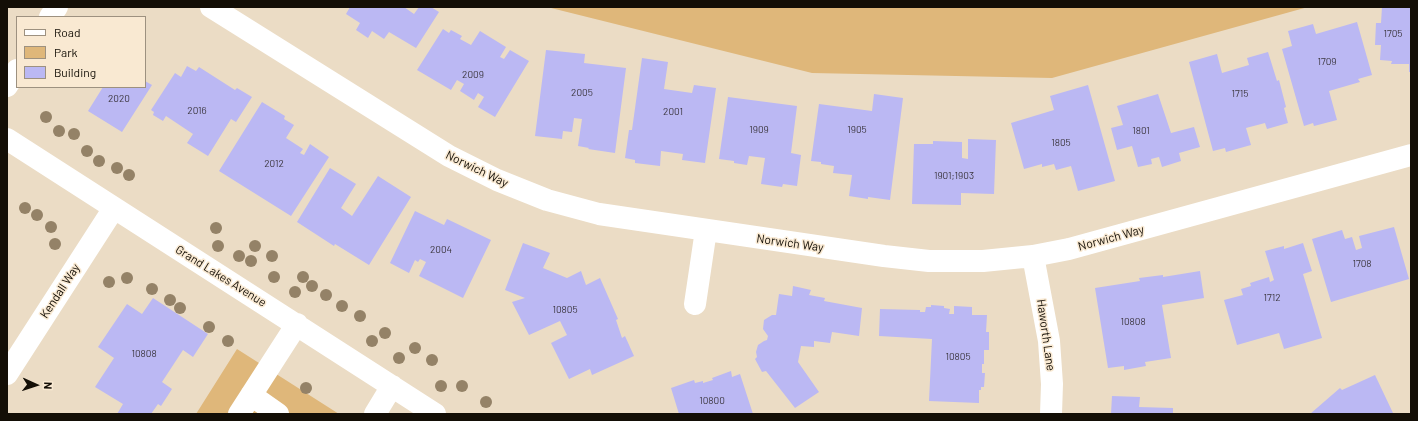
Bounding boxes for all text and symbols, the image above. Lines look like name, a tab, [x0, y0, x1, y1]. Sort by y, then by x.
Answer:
legend	[16, 16, 146, 88]
text: Road	[54, 25, 81, 39]
house number: 1705	[1383, 28, 1403, 40]
text: Park	[54, 45, 78, 59]
house number: 1709	[1317, 56, 1337, 68]
text: Building	[54, 65, 96, 79]
house number: 2009	[462, 69, 484, 81]
house number: 2005	[571, 87, 593, 99]
house number: 1715	[1232, 88, 1248, 100]
house number: 2020	[108, 93, 130, 105]
house number: 2016	[187, 105, 207, 117]
house number: 2001	[663, 106, 683, 118]
house number: 1909	[749, 124, 769, 136]
house number: 1905	[847, 124, 867, 136]
house number: 1801	[1132, 125, 1150, 137]
house number: 1805	[1051, 137, 1071, 149]
street label: Norwich Way	[443, 148, 511, 190]
house number: 2012	[264, 158, 284, 170]
house number: 1901;1903	[934, 170, 974, 182]
street label: Norwich Way	[1076, 222, 1146, 254]
street label: Norwich Way	[755, 231, 825, 255]
street label: Grand Lakes Avenue	[173, 242, 269, 310]
house number: 2004	[430, 244, 452, 256]
house number: 1708	[1352, 258, 1372, 270]
street label: Kendall Way	[37, 261, 83, 321]
house number: 1712	[1263, 292, 1281, 304]
street label: Haworth Lane	[1034, 298, 1058, 372]
house number: 10805	[552, 304, 578, 316]
house number: 10808	[1120, 316, 1146, 328]
house number: 10808	[131, 348, 157, 360]
house number: 10805	[945, 351, 971, 363]
north arrow	[16, 365, 56, 405]
text: N	[42, 382, 55, 390]
house number: 10800	[699, 395, 725, 407]

